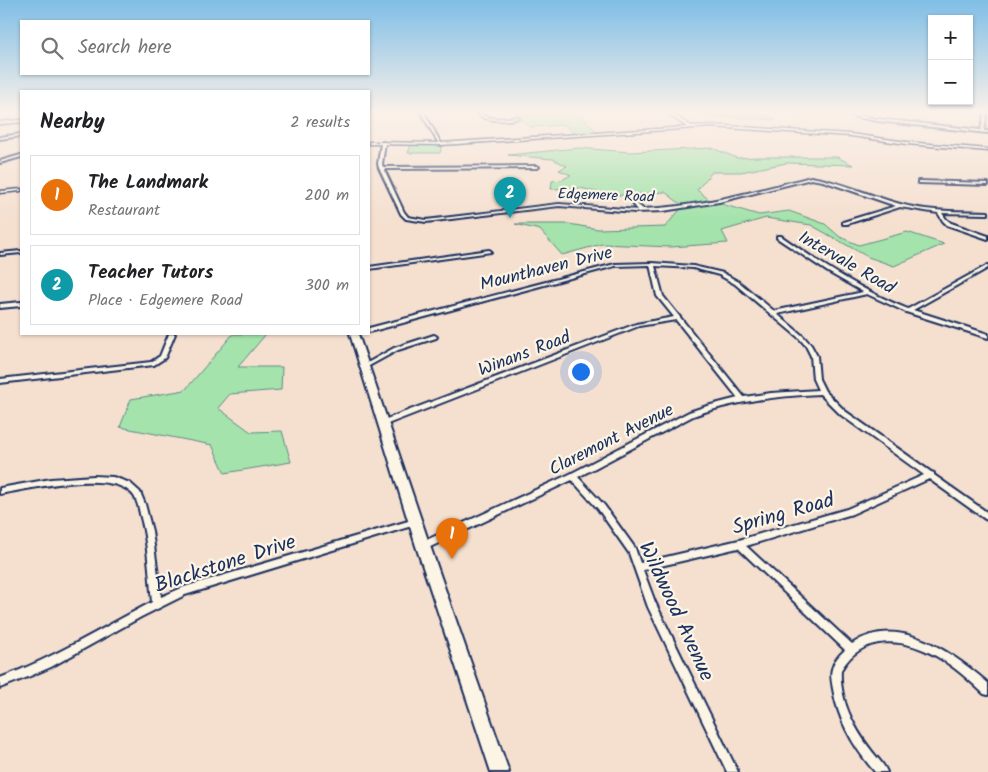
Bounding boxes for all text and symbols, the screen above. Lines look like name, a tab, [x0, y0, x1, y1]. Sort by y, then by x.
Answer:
map controls	[928, 15, 973, 105]
button: +	[928, 15, 973, 60]
search box	[20, 20, 370, 75]
text: Search here	[78, 33, 172, 63]
icon: search	[38, 34, 66, 62]
button: −	[928, 60, 973, 105]
text: Nearby	[40, 106, 105, 139]
text: 2 results	[290, 110, 350, 135]
text: The Landmark	[88, 168, 208, 198]
pin: 2	[494, 177, 526, 218]
street label: Edgemere Road	[557, 182, 655, 210]
text: 1	[55, 183, 59, 208]
text: 200 m	[305, 183, 349, 208]
text: Restaurant	[88, 198, 160, 223]
street label: Intervale Road	[792, 224, 901, 303]
street label: Mounthaven Drive	[477, 239, 616, 300]
text: Teacher Tutors	[88, 258, 213, 288]
text: 2	[52, 273, 62, 298]
text: 300 m	[305, 273, 349, 298]
text: Place · Edgemere Road	[88, 288, 242, 313]
street label: Winans Road	[474, 323, 576, 385]
your location	[568, 359, 594, 385]
street label: Claremont Avenue	[544, 396, 679, 484]
street label: Spring Road	[728, 484, 839, 545]
pin: 1	[436, 518, 468, 559]
street label: Blackstone Drive	[150, 526, 301, 603]
street label: Wildwood Avenue	[629, 536, 723, 687]

